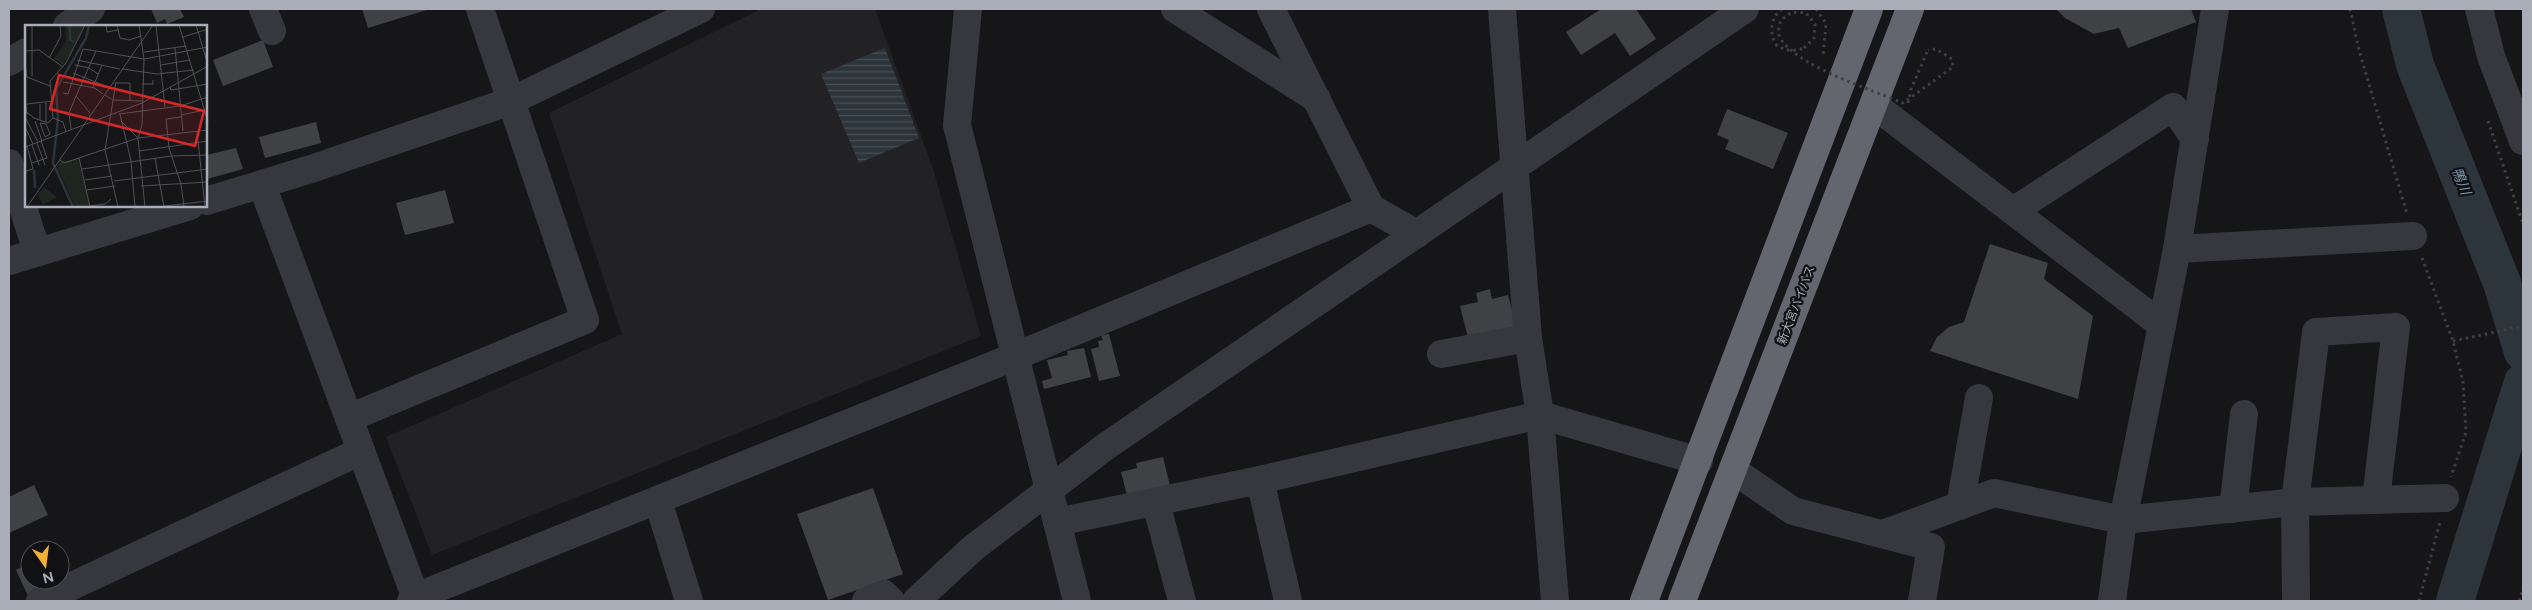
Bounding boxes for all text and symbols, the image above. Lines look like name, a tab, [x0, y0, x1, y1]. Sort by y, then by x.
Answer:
inset map	[25, 25, 208, 208]
water label: 鴨川	[2448, 165, 2475, 199]
street label: 新大宮バイパス	[1774, 263, 1818, 347]
north arrow	[20, 540, 70, 590]
text: N	[41, 568, 55, 587]

